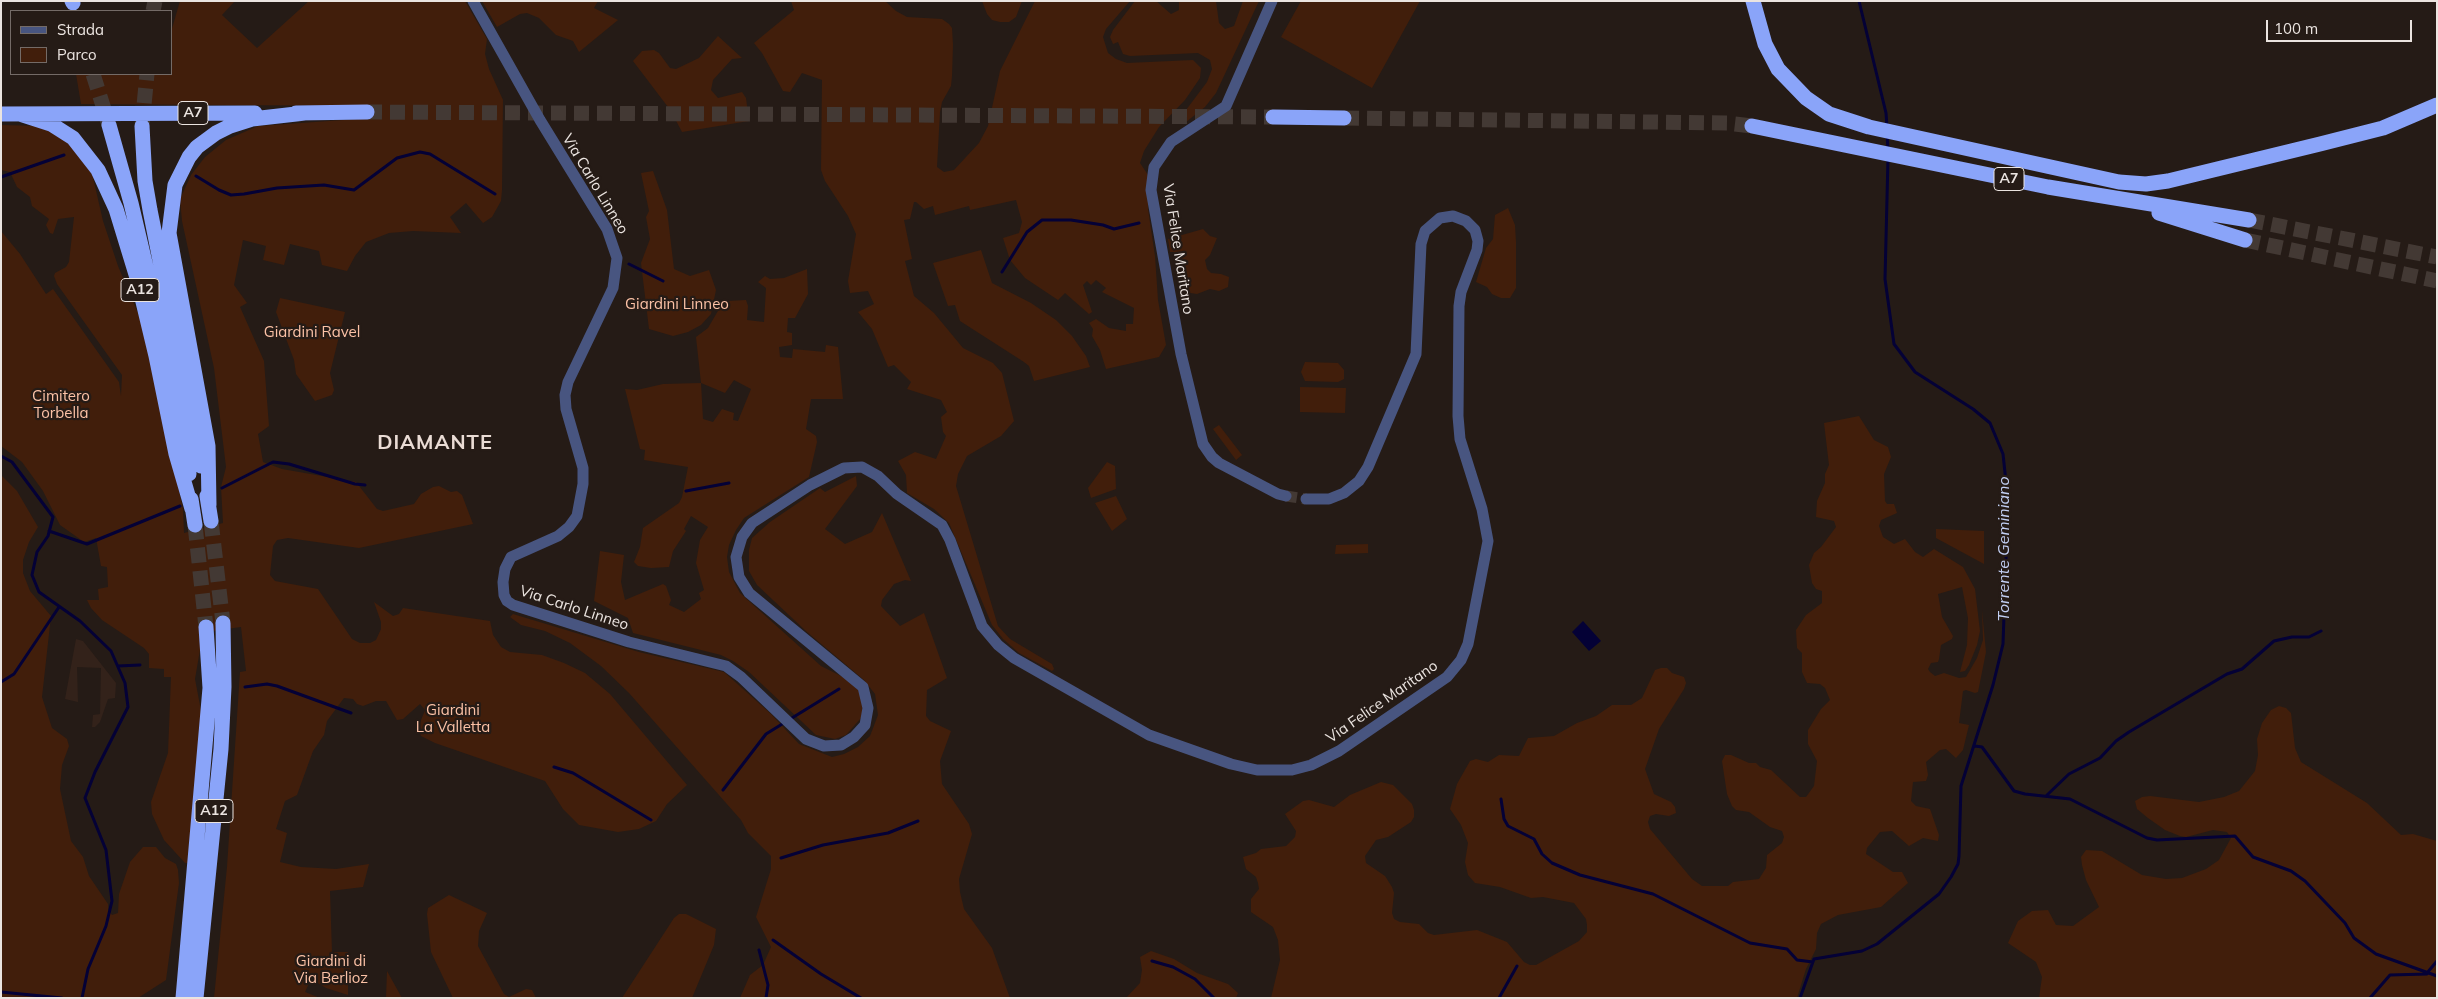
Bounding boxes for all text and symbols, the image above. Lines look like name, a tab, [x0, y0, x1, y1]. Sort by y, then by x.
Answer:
legend	[10, 10, 172, 75]
scale bar	[2268, 10, 2414, 42]
text: 100 m	[2274, 19, 2318, 38]
text: Strada	[57, 20, 104, 39]
text: Parco	[57, 45, 97, 64]
road number: A7	[178, 102, 208, 125]
street label: Via Carlo Linneo	[558, 131, 632, 237]
road number: A7	[1994, 168, 2024, 190]
street label: Via Felice Maritano	[1159, 182, 1197, 316]
road number: A12	[121, 278, 159, 302]
park label: Giardini Linneo	[625, 295, 729, 313]
park label: Giardini Ravel	[264, 323, 360, 341]
park label: Cimitero Torbella	[32, 387, 90, 422]
district label: DIAMANTE	[376, 431, 494, 455]
water label: Torrente Geminiano	[1994, 476, 2014, 622]
street label: Via Carlo Linneo	[517, 582, 631, 634]
street label: Via Felice Maritano	[1323, 657, 1441, 747]
park label: Giardini La Valletta	[416, 701, 490, 736]
road number: A12	[195, 799, 233, 822]
park label: Giardini di Via Berlioz	[294, 952, 368, 987]

